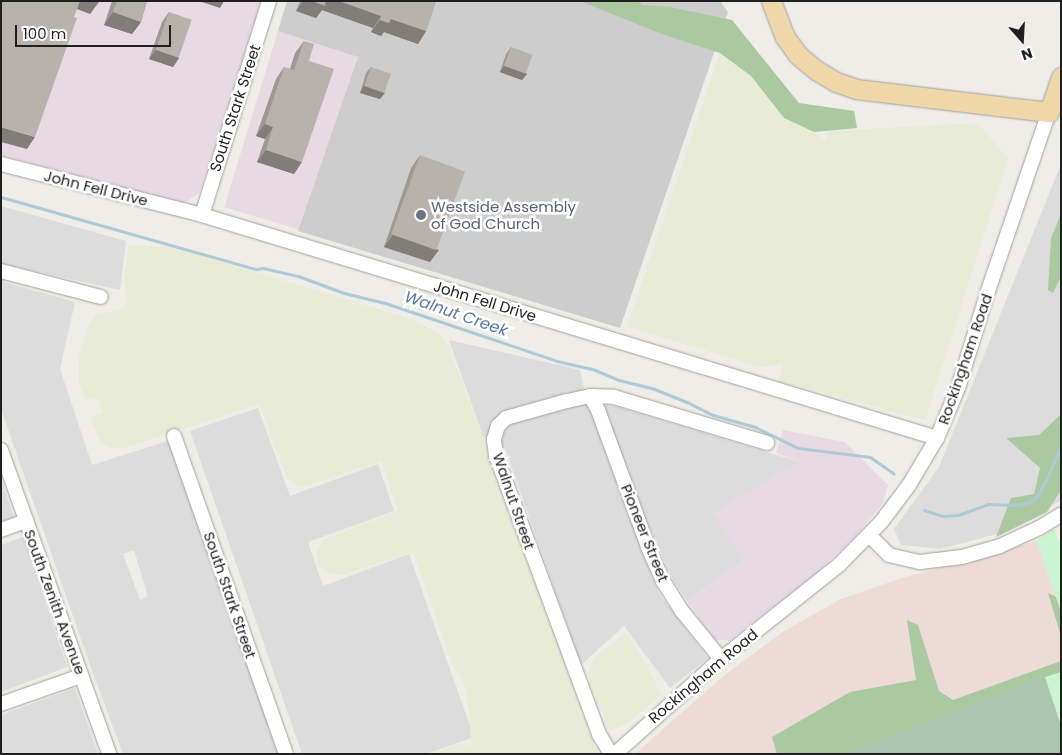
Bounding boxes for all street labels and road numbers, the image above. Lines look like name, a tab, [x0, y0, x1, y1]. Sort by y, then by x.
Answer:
street label: South Stark Street	[206, 42, 264, 174]
street label: John Fell Drive	[42, 166, 150, 210]
street label: John Fell Drive	[431, 277, 539, 325]
street label: Rockingham Road	[934, 291, 996, 427]
street label: Walnut Street	[489, 450, 539, 552]
street label: Pioneer Street	[617, 482, 673, 584]
street label: South Zenith Avenue	[20, 527, 90, 677]
street label: South Stark Street	[200, 529, 260, 661]
street label: Rockingham Road	[645, 625, 761, 727]

